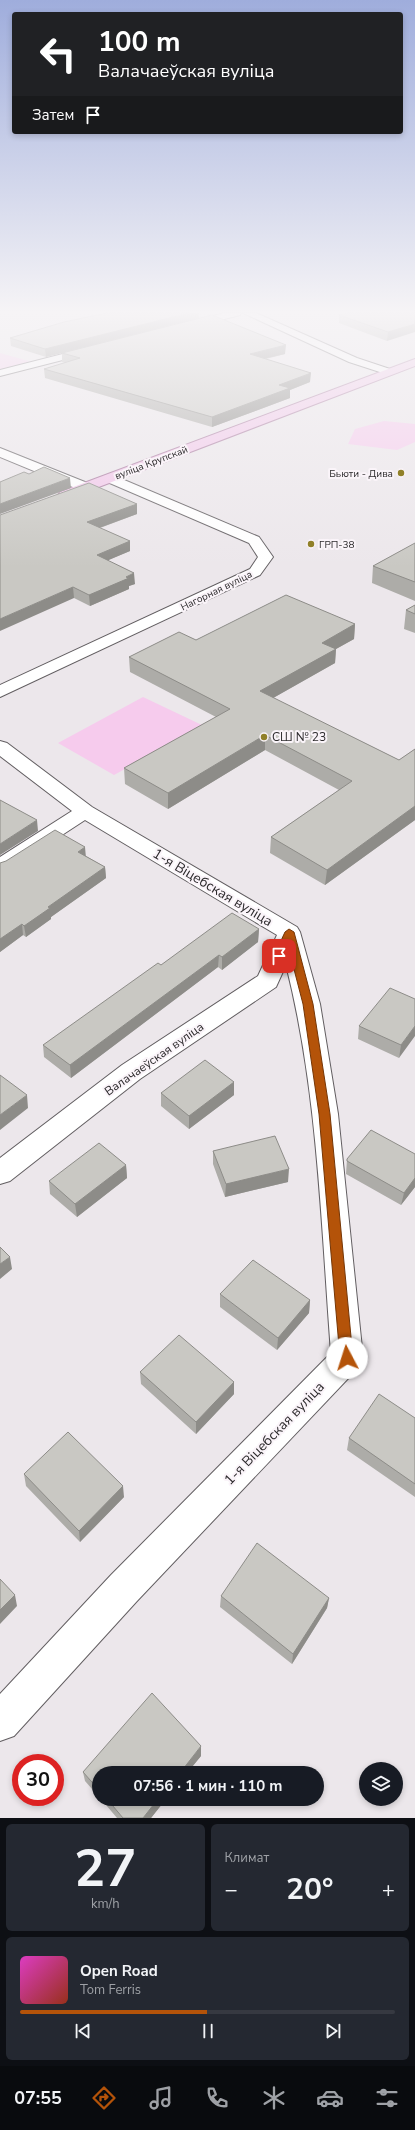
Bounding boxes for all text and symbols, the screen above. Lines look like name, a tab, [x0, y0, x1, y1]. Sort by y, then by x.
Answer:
text: 100 m	[98, 23, 181, 61]
icon: left	[32, 28, 84, 80]
text: Валачаеўская вуліца	[98, 59, 274, 83]
icon: arrive	[82, 104, 104, 126]
text: Затем	[32, 105, 74, 125]
street label: вуліца Крупскай	[113, 443, 190, 483]
place label: Бьюти - Дива	[329, 467, 393, 481]
marker: Бьюти - Дива	[396, 468, 406, 478]
place label: ГРП-38	[319, 538, 355, 552]
marker: ГРП-38	[306, 539, 316, 549]
street label: Нагорная вуліца	[178, 567, 255, 614]
place label: СШ № 23	[272, 729, 326, 745]
marker: СШ № 23	[259, 732, 269, 742]
street label: 1-я Віцебская вуліца	[149, 844, 276, 931]
pin	[262, 939, 296, 973]
icon: arrive	[268, 945, 290, 967]
street label: Валачаеўская вуліца	[101, 1019, 207, 1099]
position arrow	[326, 1337, 368, 1379]
street label: 1-я Віцебская вуліца	[220, 1378, 329, 1489]
speed limit sign: 30	[12, 1754, 64, 1806]
map controls	[359, 1762, 403, 1806]
button: layers	[359, 1762, 403, 1806]
text: 07:56 · 1 мин · 110 m	[133, 1776, 283, 1796]
text: 27	[74, 1833, 136, 1904]
text: Климат	[225, 1849, 269, 1867]
text: 20°	[286, 1869, 333, 1910]
text: −	[225, 1875, 238, 1905]
text: +	[382, 1875, 395, 1905]
text: km/h	[91, 1895, 120, 1913]
text: Open Road	[80, 1961, 158, 1981]
text: Tom Ferris	[80, 1981, 141, 1999]
icon: previous	[72, 2020, 94, 2042]
icon: pause	[197, 2020, 219, 2042]
icon: next	[322, 2020, 344, 2042]
icon: directions	[90, 2084, 118, 2112]
icon: music	[147, 2084, 175, 2112]
icon: phone	[203, 2084, 231, 2112]
icon: climate	[260, 2084, 288, 2112]
icon: car	[316, 2084, 344, 2112]
icon: filters	[373, 2084, 401, 2112]
text: 07:55	[14, 2086, 62, 2110]

